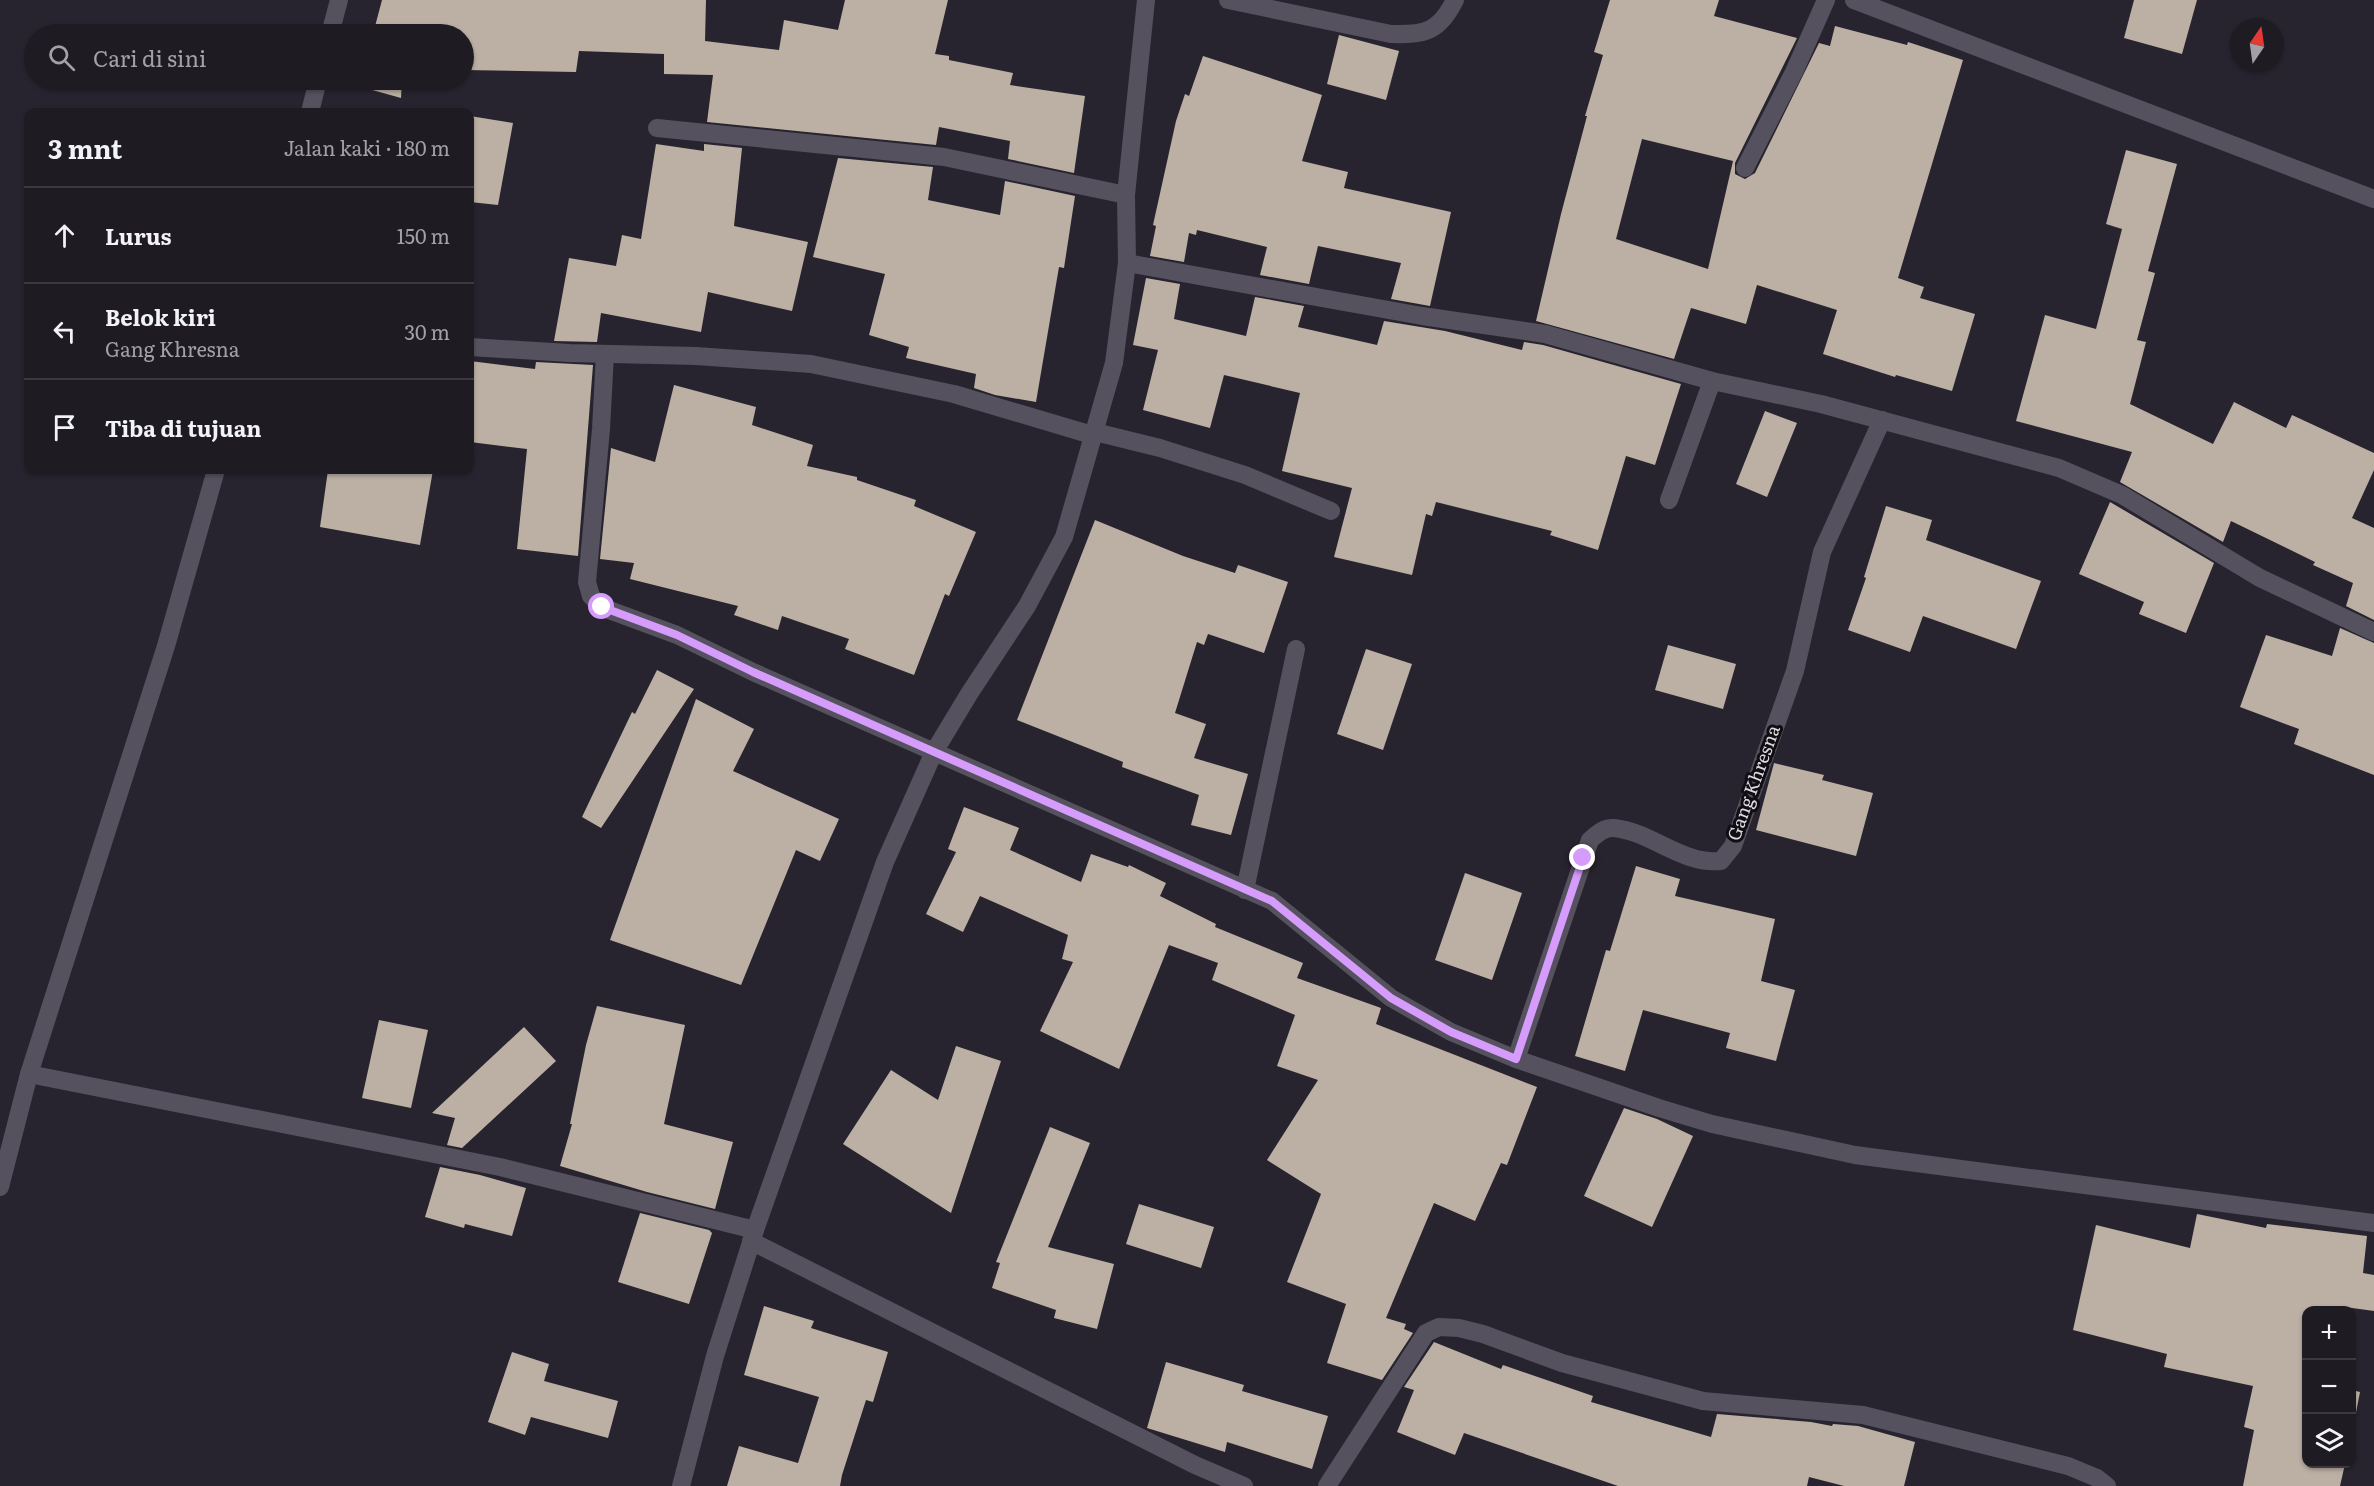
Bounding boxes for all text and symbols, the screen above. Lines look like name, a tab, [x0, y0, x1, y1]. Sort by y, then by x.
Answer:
north arrow	[2230, 18, 2284, 72]
search box	[24, 24, 474, 90]
icon: search	[45, 41, 78, 74]
text: Cari di sini	[93, 41, 206, 74]
text: 3 mnt	[48, 128, 122, 167]
text: Jalan kaki · 180 m	[284, 132, 450, 162]
icon: ahead	[48, 219, 81, 252]
text: Lurus	[105, 219, 172, 252]
text: 150 m	[397, 220, 450, 250]
text: Belok kiri	[105, 300, 216, 333]
icon: left	[48, 315, 81, 348]
text: 30 m	[404, 316, 450, 346]
text: Gang Khresna	[105, 333, 240, 363]
icon: arrive	[48, 411, 81, 444]
text: Tiba di tujuan	[105, 411, 261, 444]
route start	[588, 593, 614, 619]
street label: Gang Khresna	[1719, 721, 1786, 844]
route end	[1569, 844, 1595, 870]
map controls	[2302, 1306, 2356, 1468]
button: +	[2302, 1306, 2356, 1360]
button: −	[2302, 1360, 2356, 1414]
button: layers	[2302, 1414, 2356, 1468]

